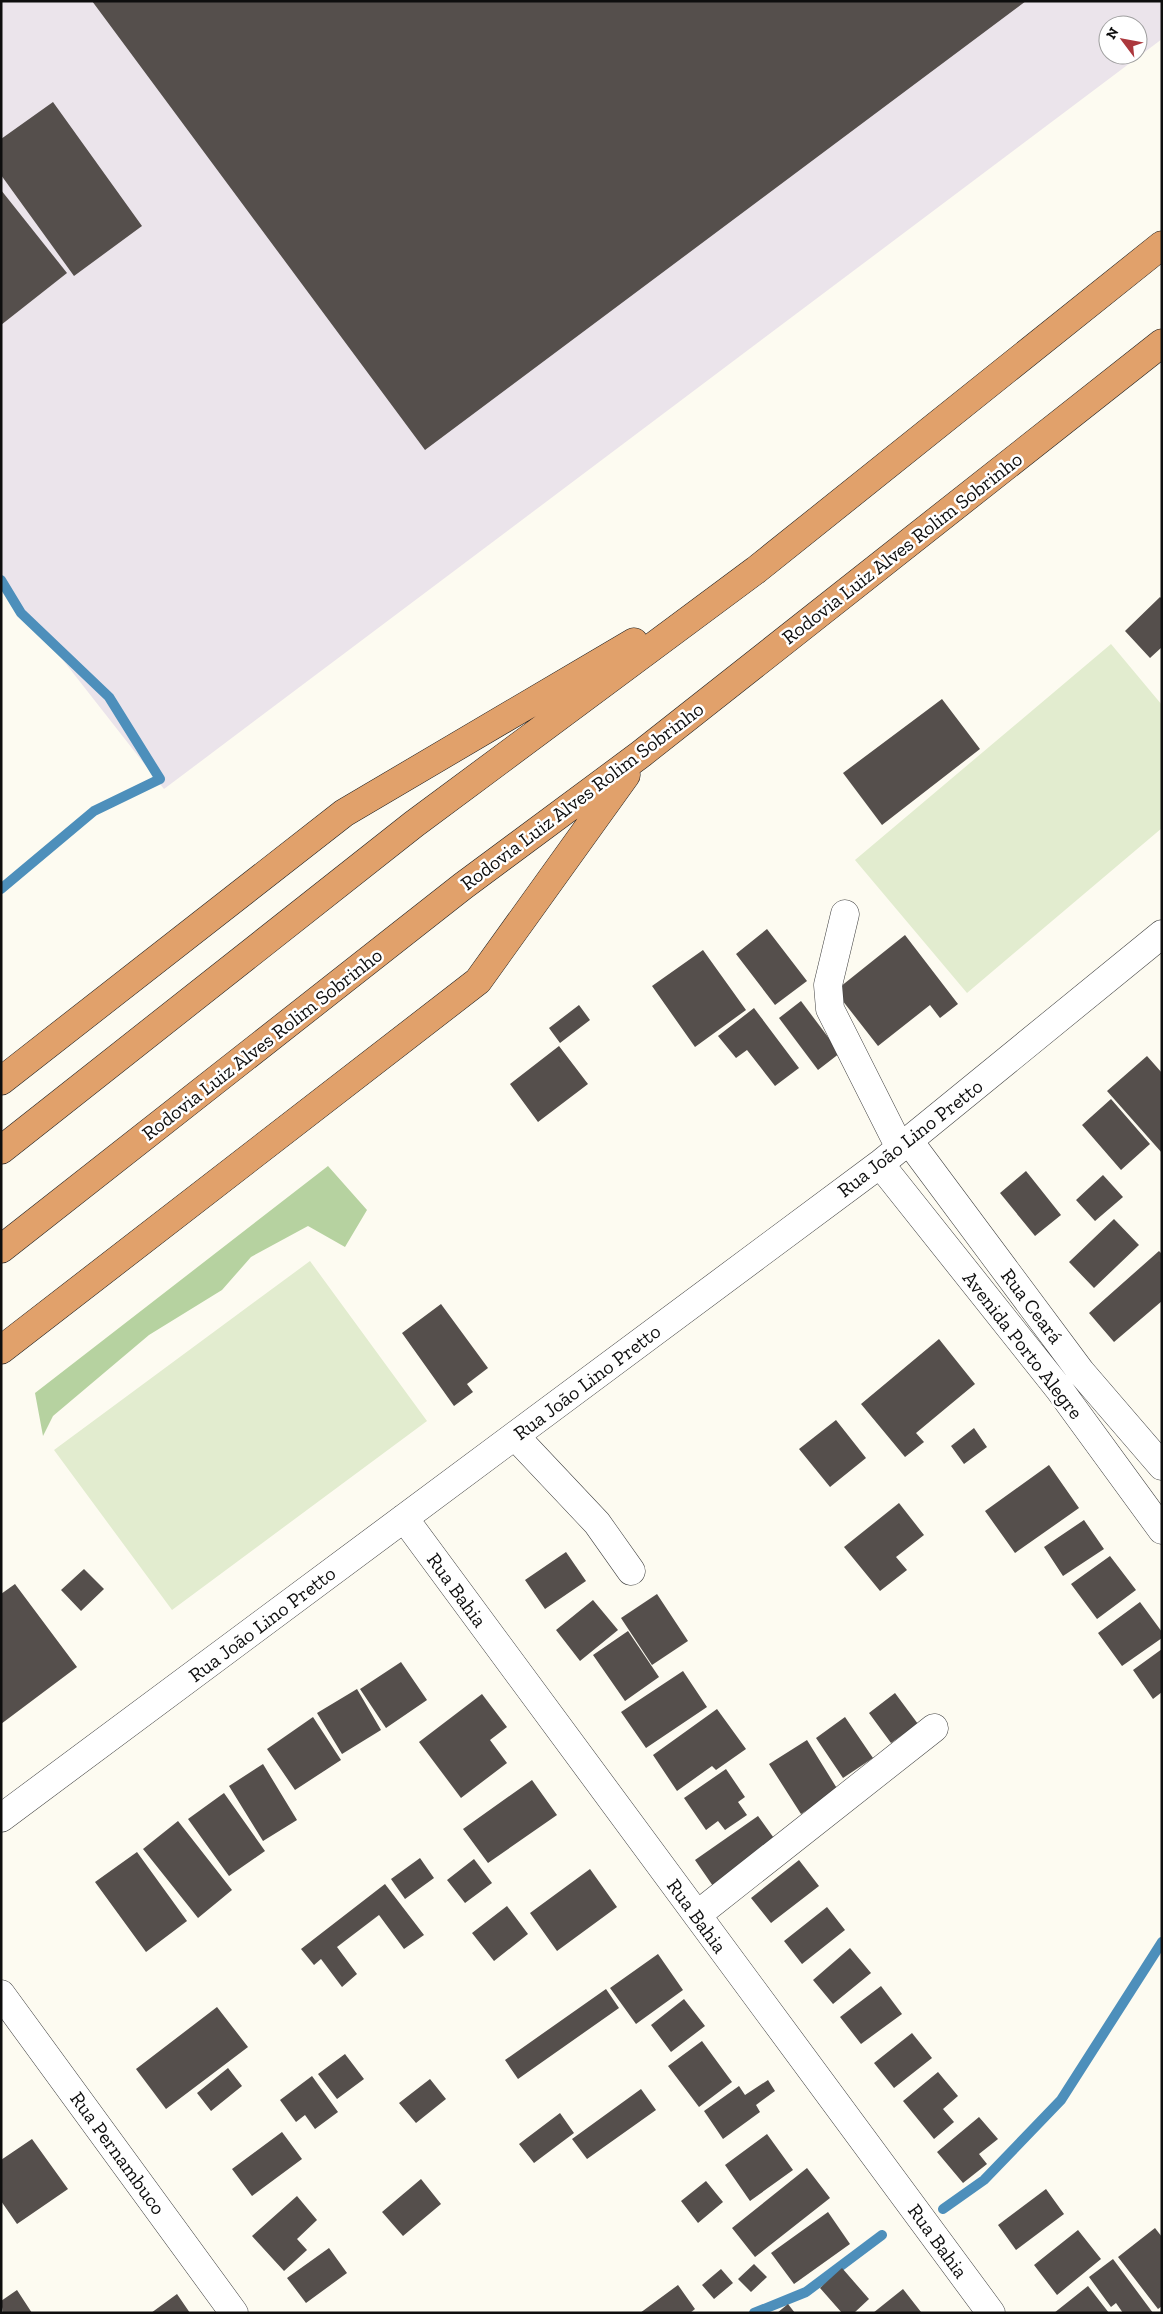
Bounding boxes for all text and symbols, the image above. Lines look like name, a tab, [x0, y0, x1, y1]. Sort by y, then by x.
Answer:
north arrow	[1098, 15, 1148, 65]
text: N	[1102, 24, 1123, 42]
street label: Rodovia Luiz Alves Rolim Sobrinho	[777, 447, 1027, 649]
street label: Rodovia Luiz Alves Rolim Sobrinho	[456, 697, 708, 895]
street label: Rodovia Luiz Alves Rolim Sobrinho	[137, 943, 387, 1145]
street label: Rua João Lino Pretto	[833, 1074, 987, 1202]
street label: Rua Ceará	[996, 1264, 1068, 1349]
street label: Avenida Porto Alegre	[958, 1266, 1088, 1424]
street label: Rua João Lino Pretto	[509, 1319, 665, 1445]
street label: Rua Bahia	[422, 1548, 492, 1632]
street label: Rua João Lino Pretto	[184, 1561, 340, 1687]
street label: Rua Bahia	[662, 1874, 732, 1958]
street label: Rua Pernambuco	[65, 2087, 171, 2219]
street label: Rua Bahia	[903, 2199, 973, 2283]

